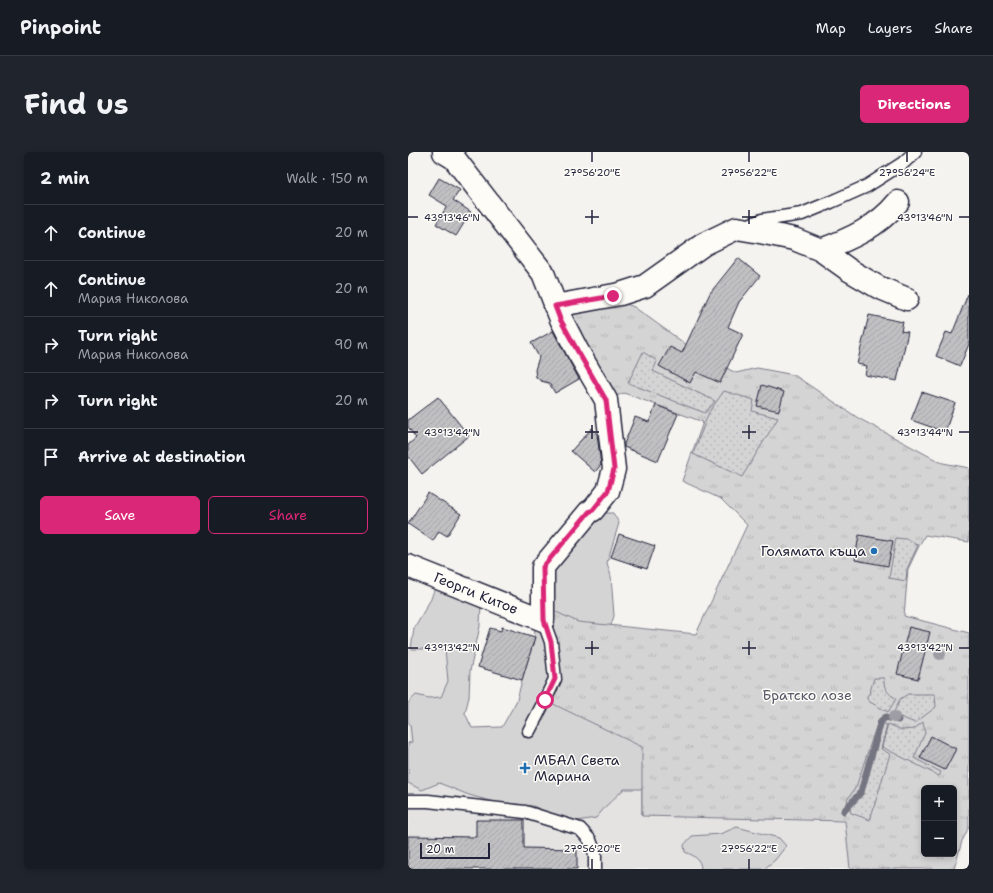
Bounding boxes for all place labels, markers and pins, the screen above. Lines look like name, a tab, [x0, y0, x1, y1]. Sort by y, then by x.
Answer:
place label: Голямата къща	[761, 542, 866, 560]
marker: Голямата къща	[869, 546, 879, 556]
place label: МБАЛ Света Марина	[534, 751, 620, 785]
marker: МБАЛ Света Марина	[519, 762, 531, 774]

